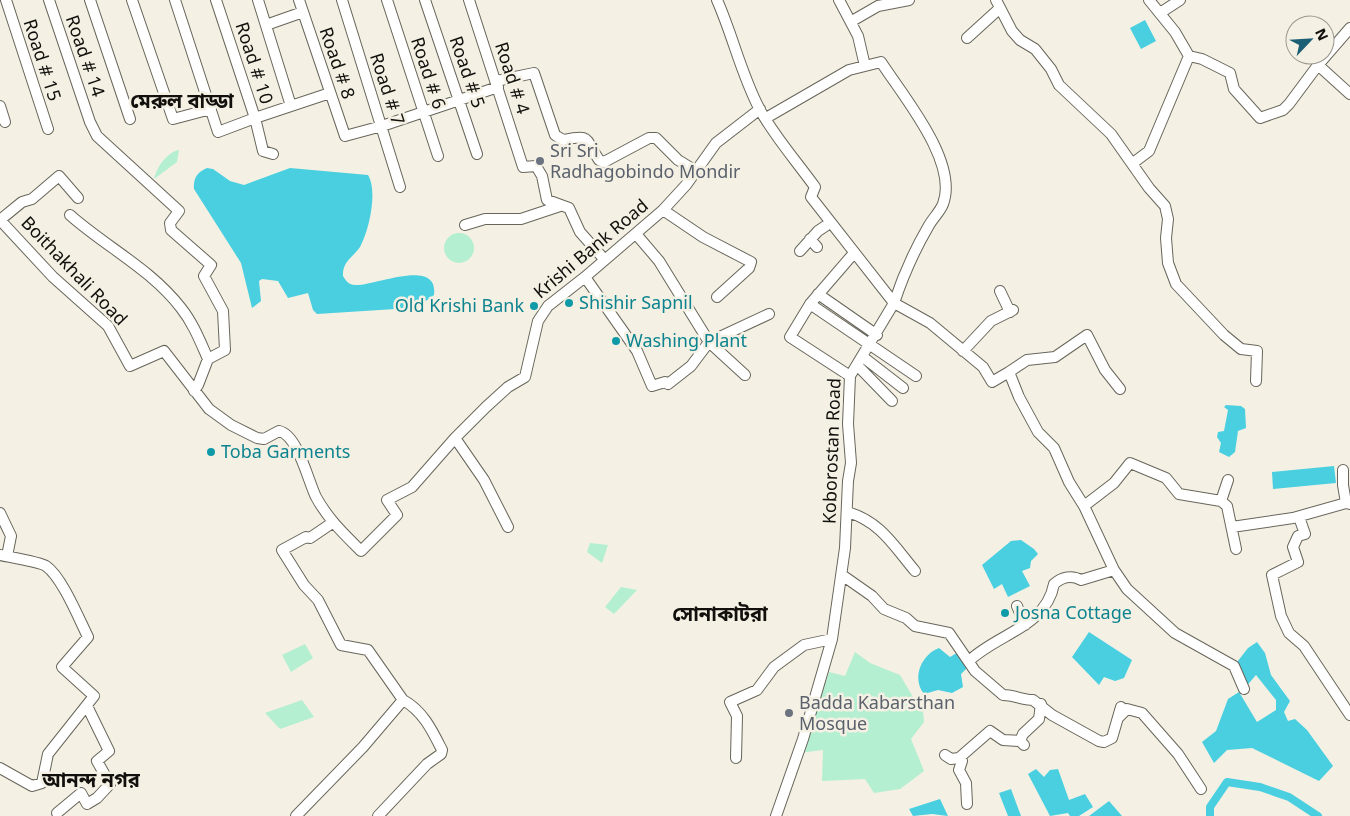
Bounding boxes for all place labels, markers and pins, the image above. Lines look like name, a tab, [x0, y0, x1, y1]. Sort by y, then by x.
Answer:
place label: Sri Sri Radhagobindo Mondir	[550, 140, 741, 185]
marker: Sri Sri Radhagobindo Mondir	[534, 155, 546, 167]
place label: Shishir Sapnil	[579, 292, 693, 316]
place label: Old Krishi Bank	[395, 295, 524, 319]
marker: Shishir Sapnil	[563, 297, 575, 309]
marker: Old Krishi Bank	[528, 300, 540, 312]
place label: Washing Plant	[626, 330, 747, 354]
marker: Washing Plant	[610, 335, 622, 347]
place label: Toba Garments	[221, 441, 350, 465]
marker: Toba Garments	[205, 446, 217, 458]
place label: Josna Cottage	[1013, 602, 1132, 626]
marker: Josna Cottage	[999, 607, 1011, 619]
place label: Badda Kabarsthan Mosque	[799, 692, 955, 737]
marker: Badda Kabarsthan Mosque	[783, 707, 795, 719]

